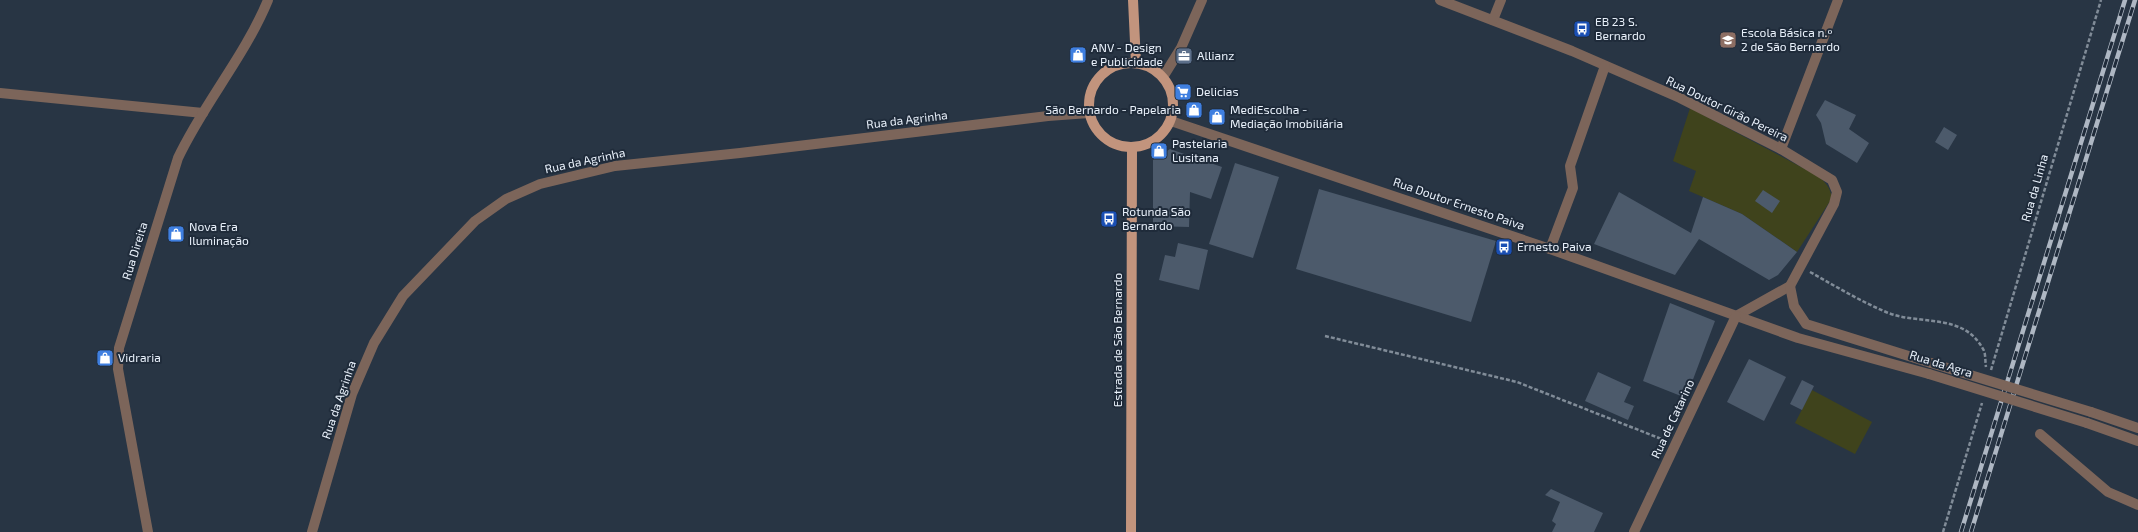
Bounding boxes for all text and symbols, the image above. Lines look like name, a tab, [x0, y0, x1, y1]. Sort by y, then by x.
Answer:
place label: EB 23 S. Bernardo	[1595, 14, 1646, 42]
bus stop icon: EB 23 S. Bernardo	[1572, 19, 1592, 39]
place label: Escola Básica n.º 2 de São Bernardo	[1741, 25, 1840, 53]
school or university icon: Escola Básica n.º 2 de São Bernardo	[1718, 30, 1738, 50]
place label: ANV - Design e Publicidade	[1091, 40, 1163, 68]
shop icon: ANV - Design e Publicidade	[1068, 45, 1088, 65]
office icon: Allianz	[1174, 46, 1194, 66]
place label: Allianz	[1197, 48, 1234, 62]
street label: Rua Doutor Girão Pereira	[1664, 72, 1791, 144]
supermarket icon: Delicias	[1173, 82, 1193, 102]
place label: Delicias	[1196, 84, 1238, 98]
shop icon: São Bernardo - Papelaria	[1184, 100, 1204, 120]
place label: São Bernardo - Papelaria	[1045, 102, 1181, 116]
place label: MediEscolha - Mediação Imobiliária	[1230, 102, 1343, 131]
street label: Rua da Agrinha	[865, 107, 948, 131]
shop icon: MediEscolha - Mediação Imobiliária	[1207, 107, 1227, 127]
place label: Pastelaria Lusitana	[1172, 136, 1227, 164]
shop icon: Pastelaria Lusitana	[1149, 141, 1169, 161]
street label: Rua da Agrinha	[543, 145, 626, 175]
street label: Rua da Linha	[2018, 152, 2050, 223]
street label: Rua Doutor Ernesto Paiva	[1392, 174, 1527, 232]
place label: Rotunda São Bernardo	[1122, 204, 1191, 232]
bus stop icon: Rotunda São Bernardo	[1099, 209, 1119, 229]
place label: Nova Era Iluminação	[189, 219, 249, 248]
street label: Rua Direita	[119, 220, 149, 281]
shop icon: Nova Era Iluminação	[166, 224, 186, 244]
bus stop icon: Ernesto Paiva	[1494, 237, 1514, 257]
place label: Ernesto Paiva	[1517, 239, 1592, 253]
street label: Estrada de São Bernardo	[1110, 273, 1124, 407]
street label: Rua da Agra	[1908, 347, 1974, 379]
shop icon: Vidraria	[95, 348, 115, 368]
place label: Vidraria	[118, 350, 161, 364]
street label: Rua da Agrinha	[318, 359, 358, 441]
street label: Rua de Catarino	[1648, 377, 1697, 460]

